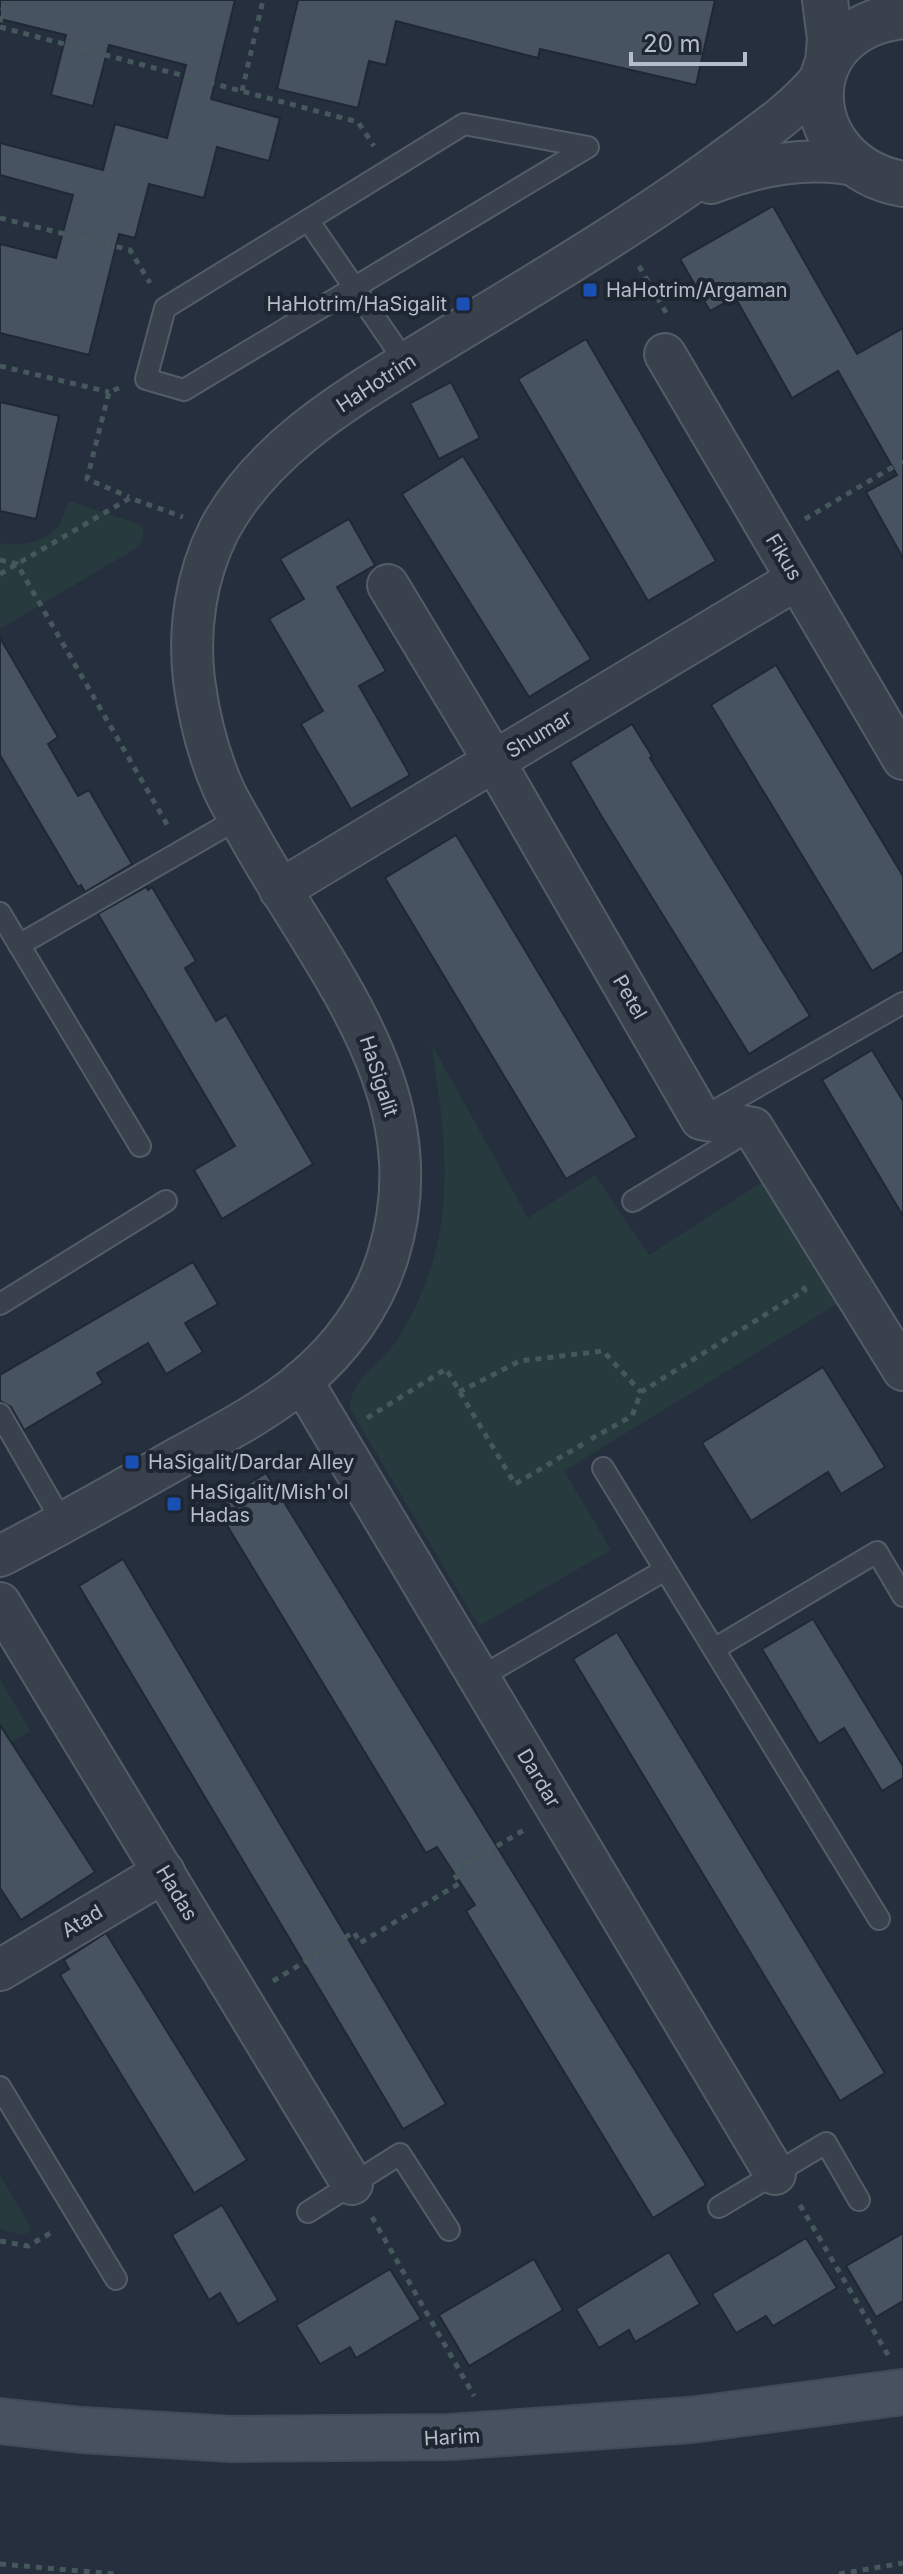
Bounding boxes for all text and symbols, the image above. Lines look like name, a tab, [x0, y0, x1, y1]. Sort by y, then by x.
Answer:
scale bar	[631, 16, 745, 66]
text: 20 m	[643, 29, 701, 58]
place label: HaHotrim/Argaman	[606, 278, 787, 302]
marker: HaHotrim/Argaman	[581, 281, 599, 299]
place label: HaHotrim/HaSigalit	[267, 292, 447, 316]
marker: HaHotrim/HaSigalit	[454, 295, 472, 313]
street label: HaHotrim	[332, 349, 420, 417]
street label: Fikus	[761, 529, 807, 585]
street label: Shumar	[502, 705, 577, 763]
street label: Petel	[608, 971, 652, 1023]
street label: HaSigalit	[355, 1033, 403, 1120]
place label: HaSigalit/Dardar Alley	[148, 1450, 354, 1474]
marker: HaSigalit/Dardar Alley	[123, 1453, 141, 1471]
place label: HaSigalit/Mish'ol Hadas	[190, 1480, 349, 1527]
marker: HaSigalit/Mish'ol Hadas	[165, 1495, 183, 1513]
street label: Dardar	[512, 1744, 566, 1812]
street label: Hadas	[151, 1861, 203, 1925]
street label: Atad	[57, 1900, 107, 1942]
street label: Harim	[423, 2424, 481, 2450]

